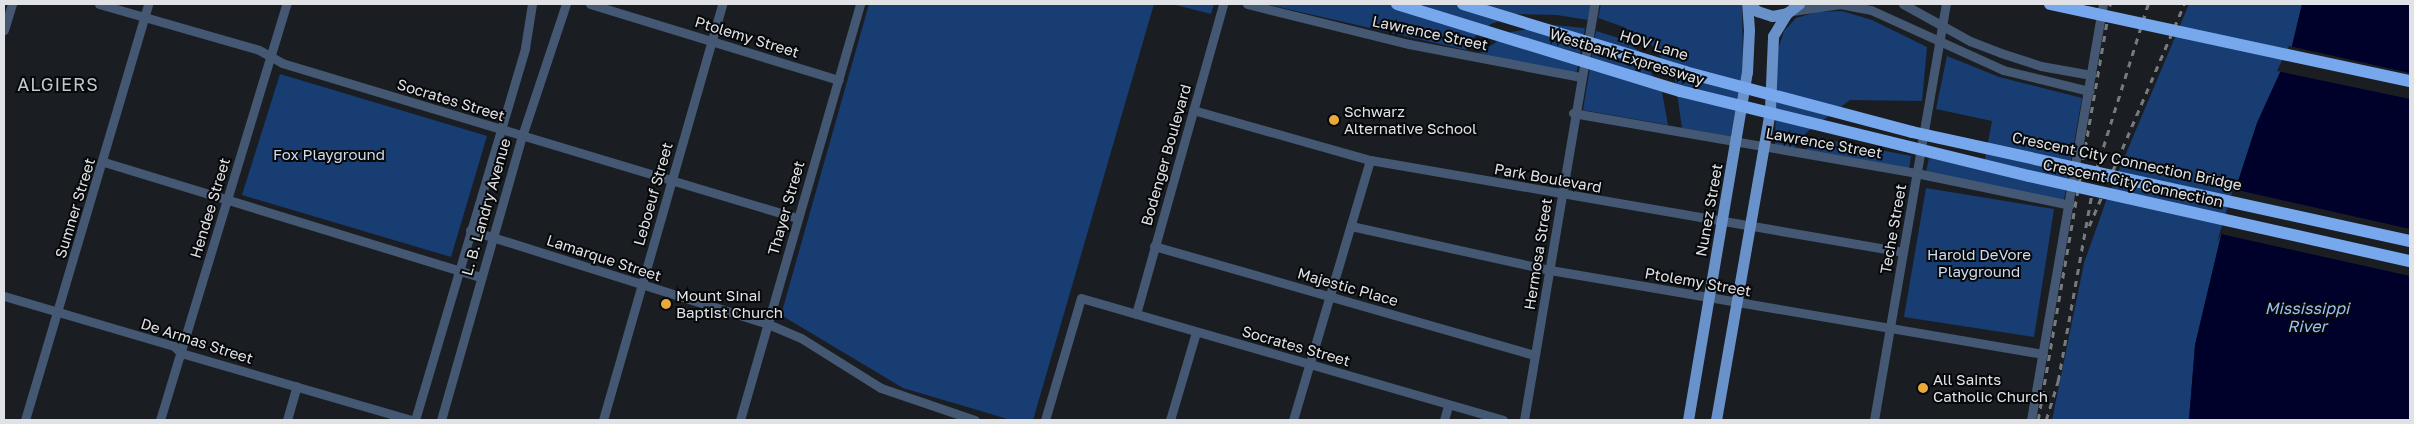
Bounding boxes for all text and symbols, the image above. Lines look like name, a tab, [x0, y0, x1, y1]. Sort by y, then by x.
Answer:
street label: Lawrence Street	[1371, 12, 1489, 54]
street label: Ptolemy Street	[693, 13, 801, 61]
street label: Westbank Expressway	[1547, 25, 1707, 89]
street label: HOV Lane	[1617, 26, 1691, 64]
district label: ALGIERS	[16, 73, 100, 95]
street label: Socrates Street	[395, 75, 507, 125]
street label: Bodenger Boulevard	[1137, 82, 1195, 228]
place label: Schwarz Alternative School	[1344, 102, 1477, 137]
marker: Schwarz Alternative School	[1328, 114, 1340, 126]
street label: Lawrence Street	[1764, 124, 1884, 162]
street label: Crescent City Connection Bridge	[2010, 128, 2244, 194]
street label: L. B. Landry Avenue	[458, 136, 514, 278]
street label: Leboeuf Street	[630, 140, 676, 248]
park label: Fox Playground	[273, 146, 385, 164]
street label: Crescent City Connection	[2041, 155, 2225, 211]
street label: Sumner Street	[51, 156, 99, 260]
street label: Hendee Street	[186, 156, 234, 260]
street label: Thayer Street	[764, 159, 808, 257]
street label: Park Boulevard	[1493, 160, 1603, 196]
street label: Nunez Street	[1692, 162, 1726, 258]
street label: Teche Street	[1876, 183, 1910, 275]
street label: Hermosa Street	[1520, 197, 1556, 311]
street label: Lamarque Street	[544, 231, 664, 285]
park label: Harold DeVore Playground	[1927, 245, 2031, 280]
street label: Majestic Place	[1296, 264, 1400, 310]
street label: Ptolemy Street	[1643, 264, 1753, 300]
place label: Mount Sinai Baptist Church	[676, 286, 783, 321]
marker: Mount Sinai Baptist Church	[660, 298, 672, 310]
water label: Mississippi River	[2265, 298, 2349, 336]
street label: De Armas Street	[139, 314, 255, 368]
street label: Socrates Street	[1240, 322, 1352, 370]
place label: All Saints Catholic Church	[1933, 370, 2048, 405]
marker: All Saints Catholic Church	[1917, 382, 1929, 394]

